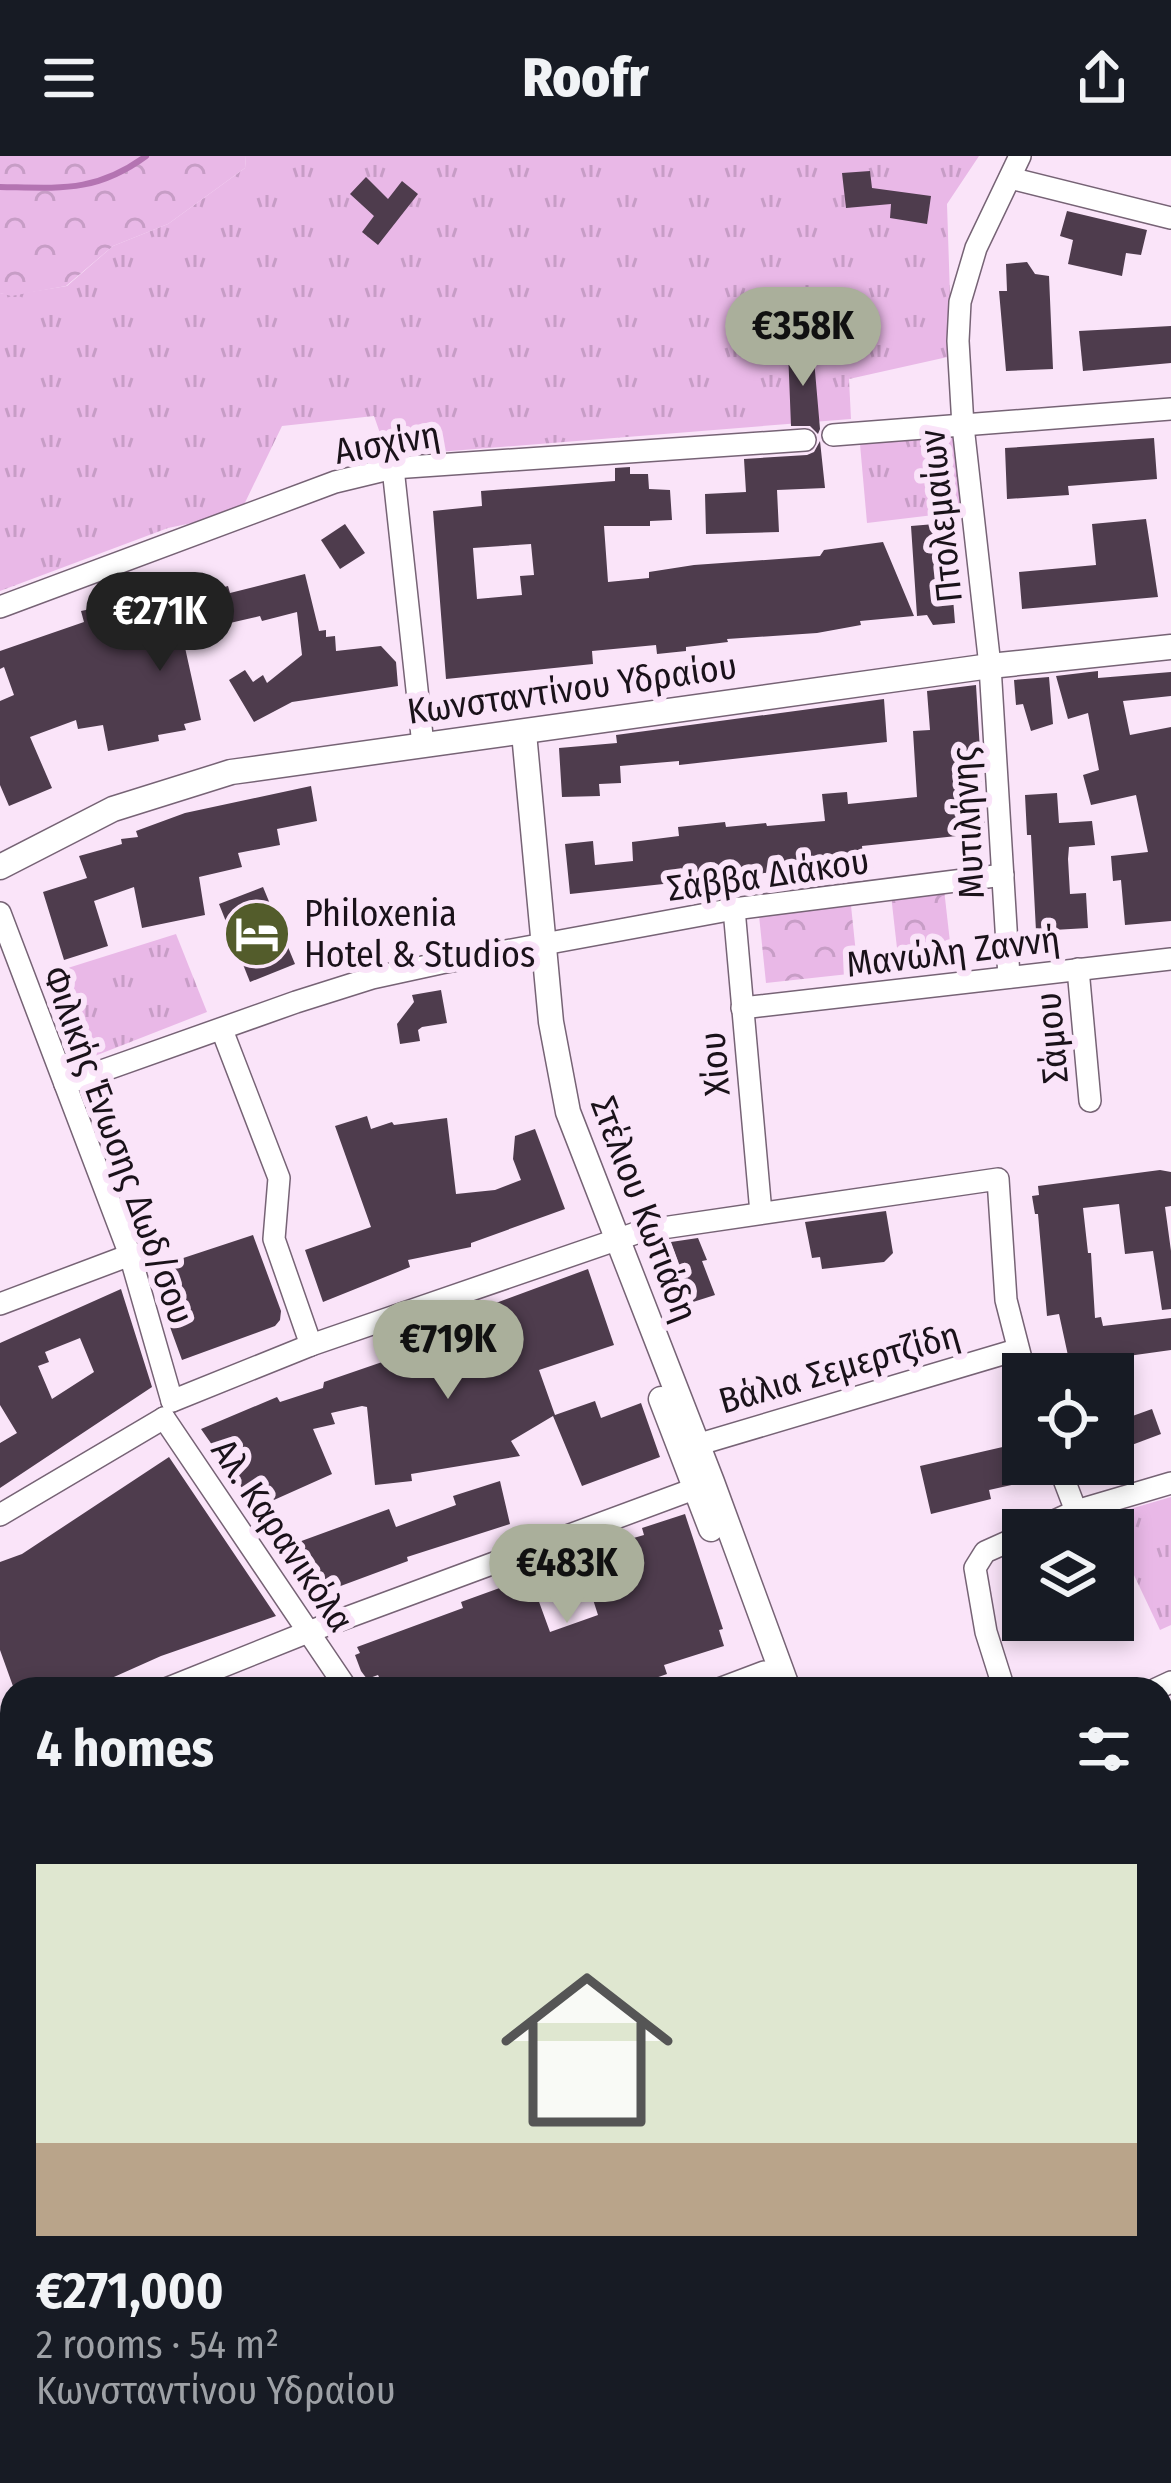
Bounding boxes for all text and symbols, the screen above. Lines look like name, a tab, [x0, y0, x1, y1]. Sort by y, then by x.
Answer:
icon: menu	[36, 45, 102, 111]
icon: share	[1069, 45, 1135, 111]
text: Roofr	[523, 46, 648, 110]
pin: €358K	[719, 287, 887, 389]
text: €358K	[752, 303, 854, 349]
street label: Αισχίνη	[331, 412, 443, 474]
street label: Πτολεμαίων	[910, 427, 972, 605]
pin: €271K	[76, 572, 244, 674]
text: €271K	[113, 588, 207, 634]
street label: Κωνσταντίνου Υδραίου	[405, 644, 740, 734]
street label: Μυτιλήνης	[942, 746, 994, 900]
street label: Σάββα Διάκου	[664, 839, 872, 911]
place label: Philoxenia Hotel & Studios	[304, 892, 535, 977]
hotel icon: Philoxenia Hotel & Studios	[222, 899, 292, 969]
street label: Μανώλη Ζαννή	[844, 917, 1062, 987]
street label: Φιλικής Ένωσης Δωδ/σου	[33, 961, 203, 1330]
street label: Σάμου	[1026, 991, 1078, 1085]
street label: Χίου	[690, 1030, 740, 1098]
street label: Στέλιου Κωτιάδη	[581, 1091, 707, 1328]
pin: €719K	[364, 1300, 532, 1402]
street label: Βάλια Σεμερτζίδη	[714, 1313, 965, 1423]
text: €719K	[400, 1316, 496, 1362]
map controls	[1002, 1353, 1134, 1641]
button: locate	[1002, 1353, 1134, 1485]
street label: Αλ. Καρανικόλα	[202, 1431, 363, 1640]
button: layers	[1002, 1509, 1134, 1641]
pin: €483K	[483, 1524, 651, 1626]
text: €483K	[516, 1540, 618, 1586]
icon: filters	[1071, 1716, 1137, 1782]
text: 4 homes	[36, 1718, 214, 1780]
icon: home	[479, 1942, 695, 2158]
text: €271,000	[36, 2260, 224, 2322]
text: 2 rooms · 54 m²	[36, 2322, 279, 2368]
text: Κωνσταντίνου Υδραίου	[36, 2368, 396, 2414]

